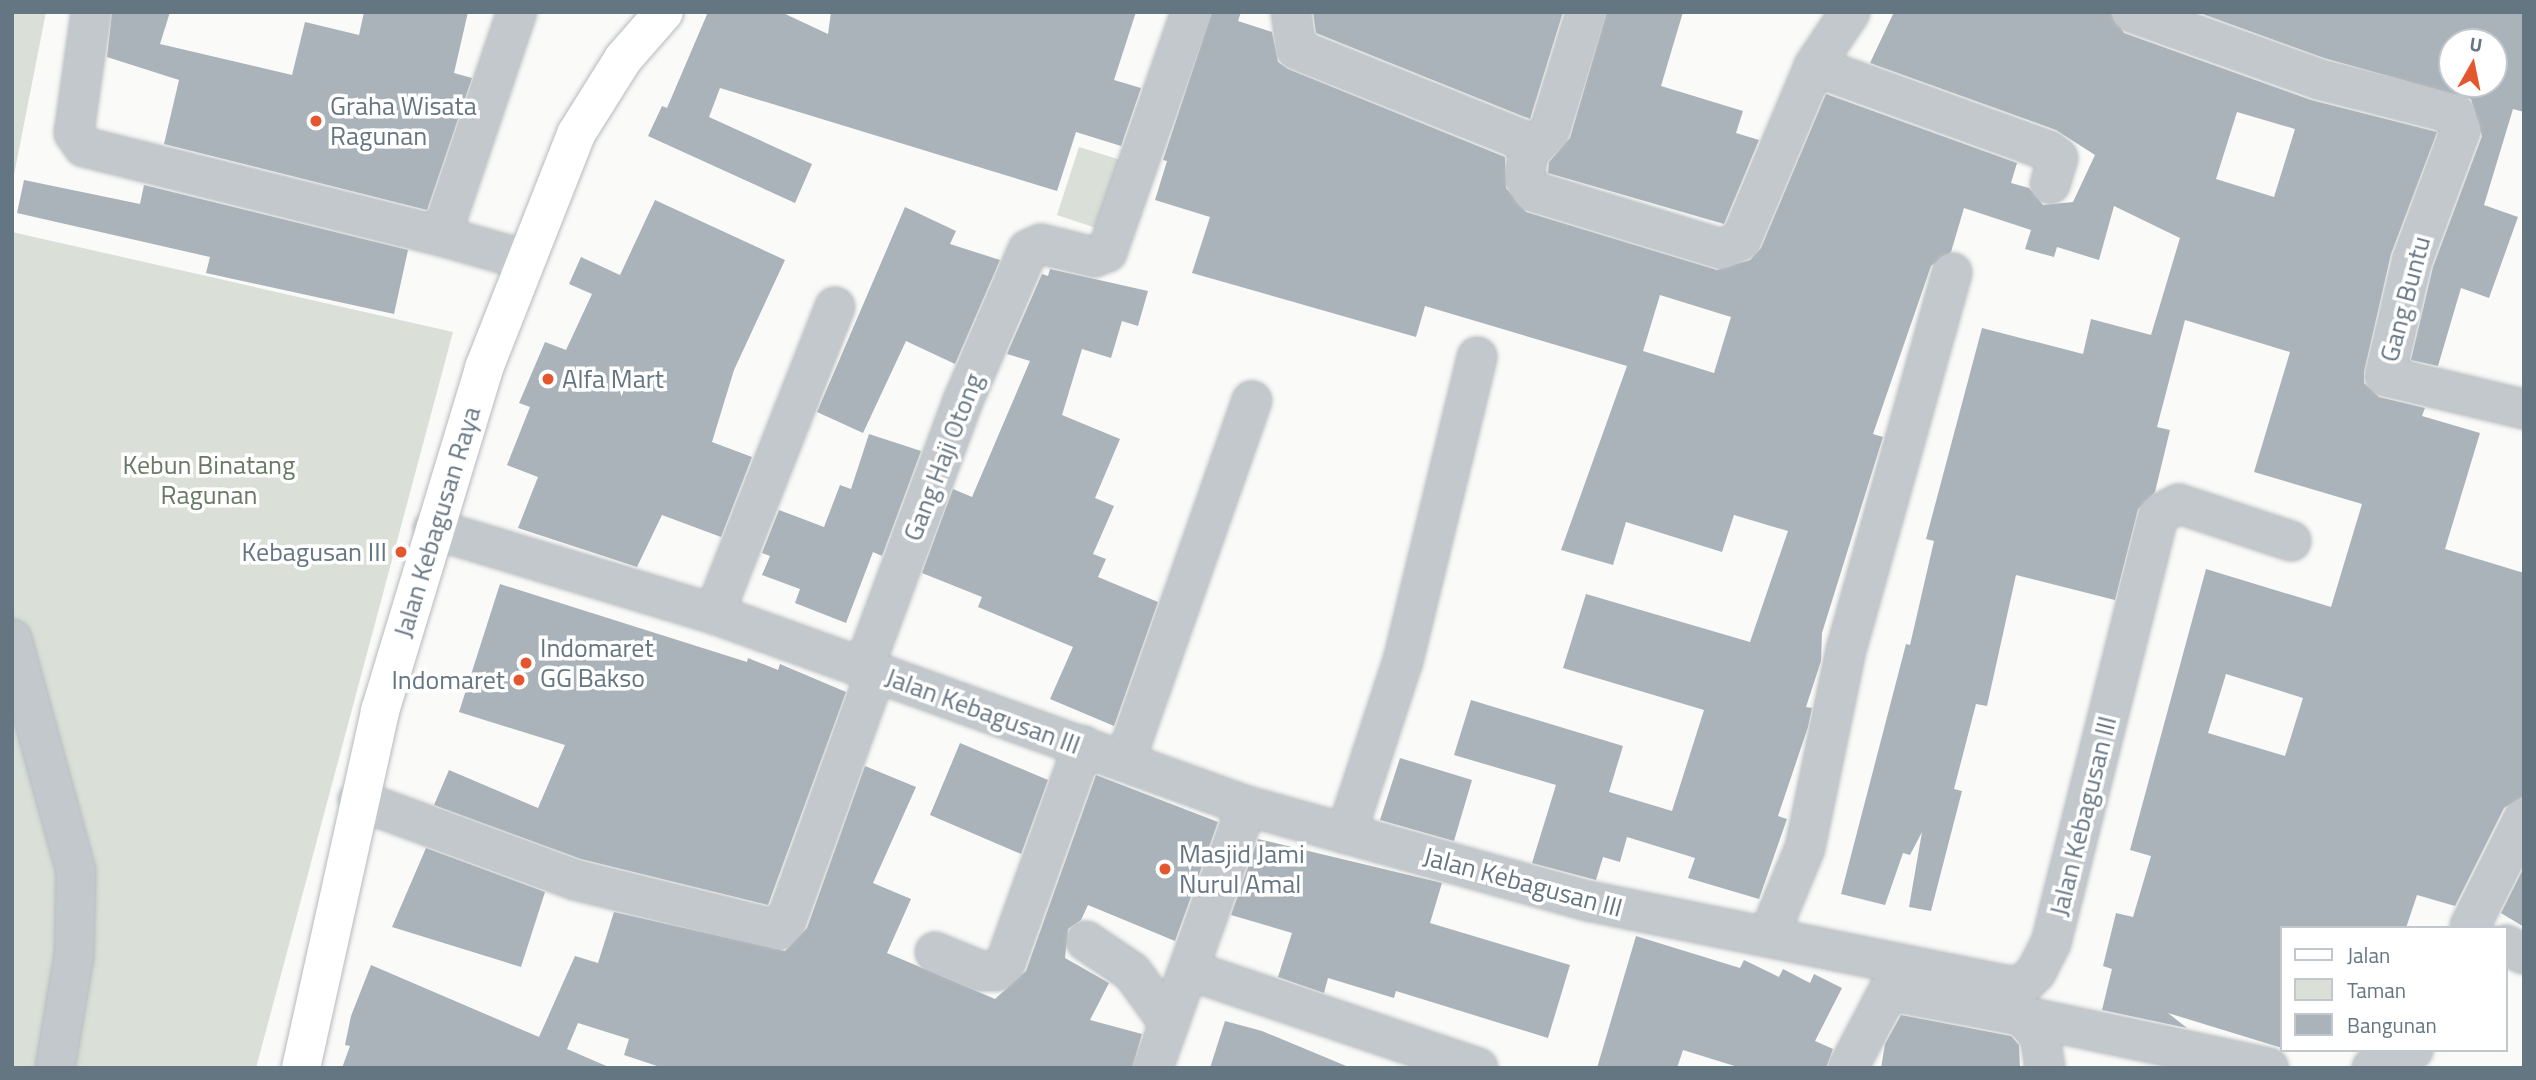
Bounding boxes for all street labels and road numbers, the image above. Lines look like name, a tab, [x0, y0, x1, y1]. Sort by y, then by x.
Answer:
street label: Gang Buntu	[2373, 233, 2437, 365]
street label: Gang Haji Otong	[897, 369, 989, 545]
street label: Jalan Kebagusan Raya	[387, 403, 487, 641]
street label: Jalan Kebagusan III	[882, 661, 1084, 761]
street label: Jalan Kebagusan III	[2043, 713, 2123, 919]
street label: Jalan Kebagusan III	[1420, 840, 1626, 924]

